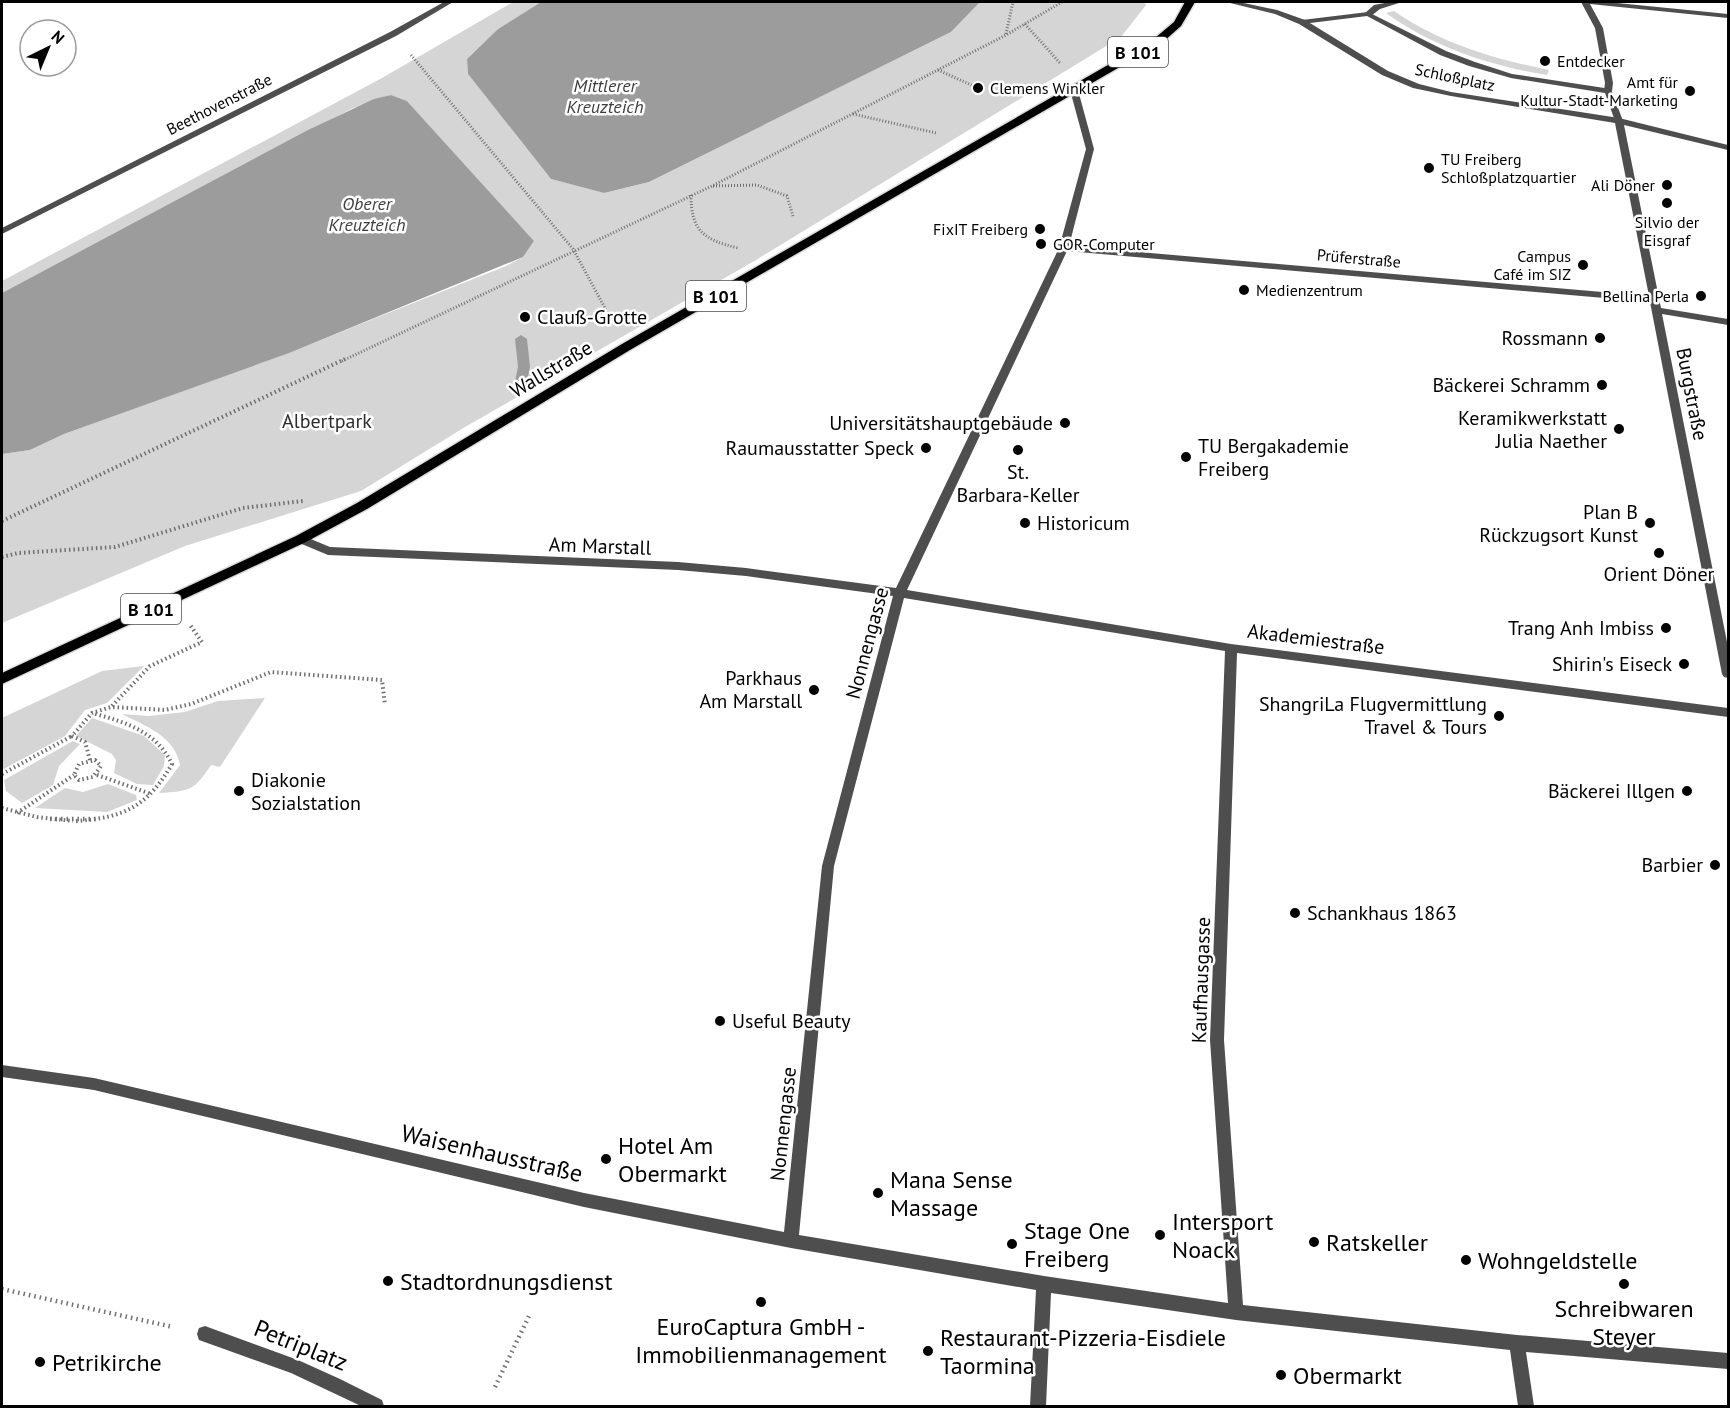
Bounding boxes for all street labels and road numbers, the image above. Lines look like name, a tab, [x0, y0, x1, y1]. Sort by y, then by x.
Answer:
road number: B 101	[1108, 37, 1168, 67]
street label: Schloßplatz	[1413, 59, 1497, 95]
street label: Beethovenstraße	[163, 69, 275, 139]
street label: Prüferstraße	[1316, 244, 1402, 272]
road number: B 101	[686, 281, 746, 311]
street label: Wallstraße	[505, 334, 597, 404]
street label: Burgstraße	[1670, 345, 1714, 443]
street label: Am Marstall	[548, 531, 652, 561]
street label: Nonnengasse	[840, 584, 894, 702]
road number: B 101	[121, 594, 181, 624]
street label: Akademiestraße	[1246, 618, 1386, 660]
street label: Kaufhausgasse	[1186, 916, 1216, 1044]
street label: Nonnengasse	[764, 1066, 802, 1182]
street label: Waisenhausstraße	[398, 1117, 586, 1189]
street label: Petriplatz	[250, 1312, 352, 1378]

